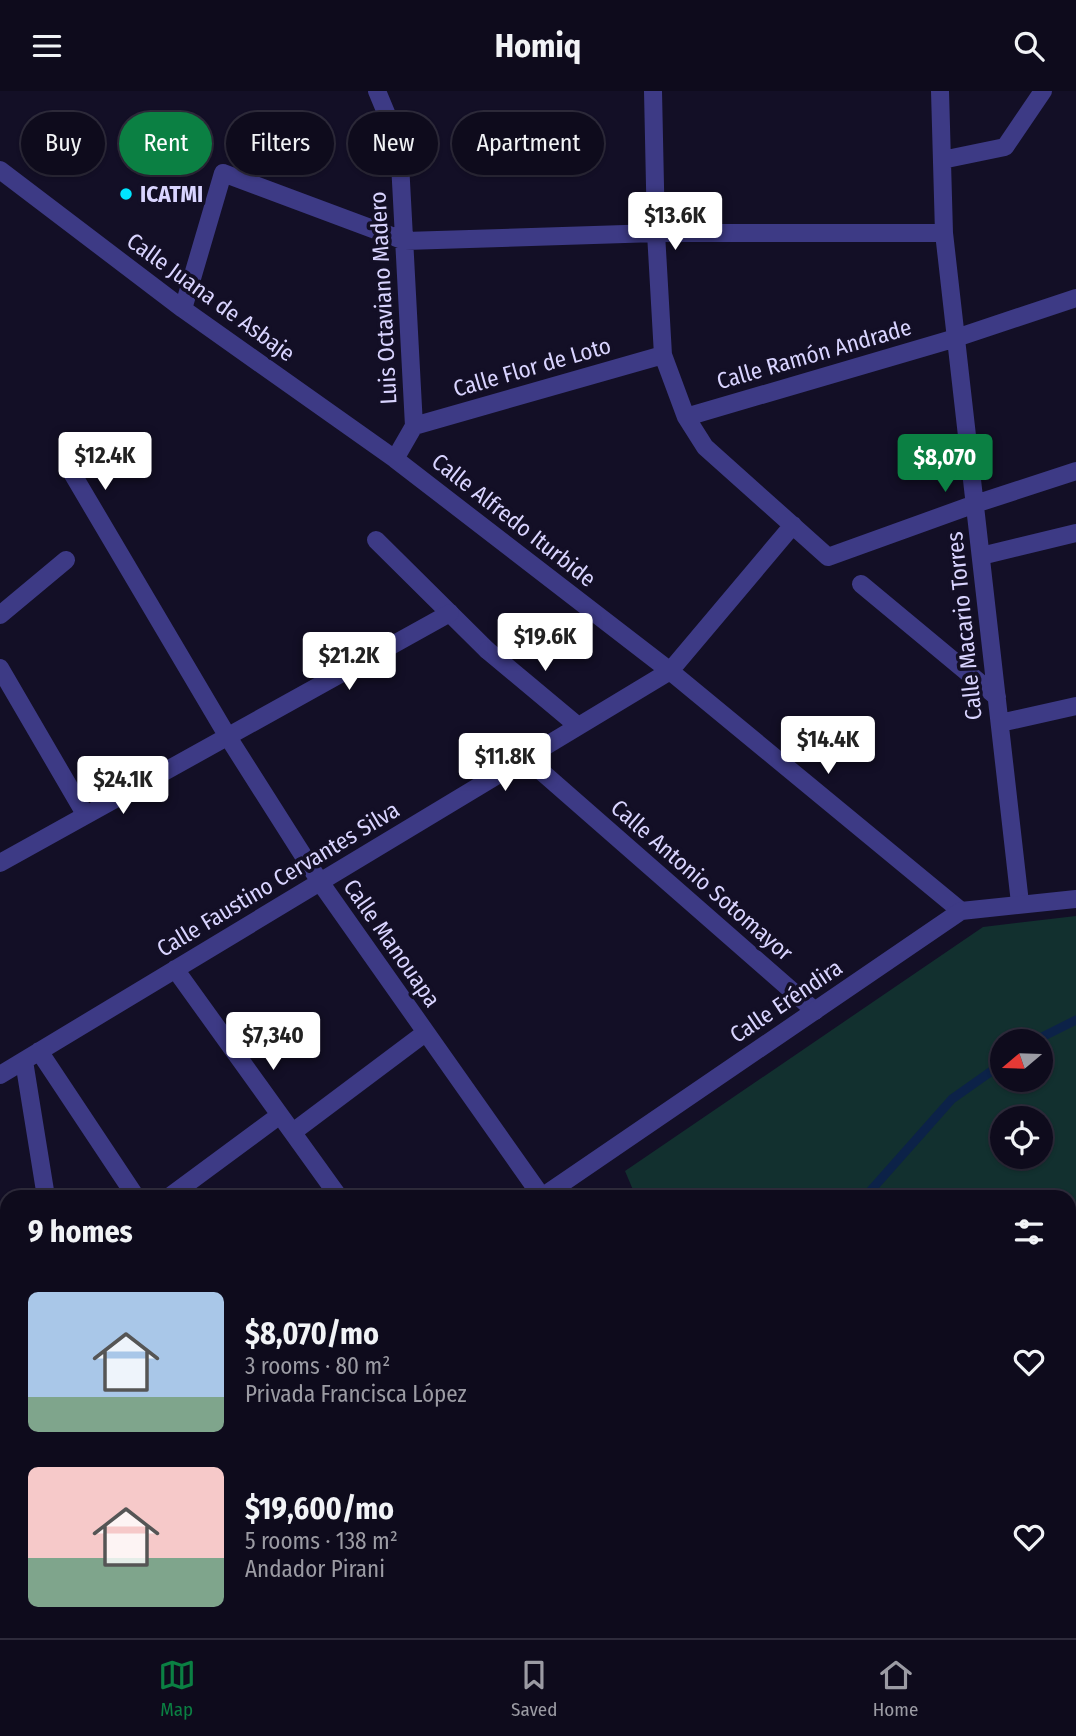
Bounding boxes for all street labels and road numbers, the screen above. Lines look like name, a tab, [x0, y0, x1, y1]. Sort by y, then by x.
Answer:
street label: Luis Octaviano Madero	[363, 191, 403, 405]
street label: Calle Juana de Asbaje	[122, 227, 300, 367]
street label: Calle Ramón Andrade	[714, 313, 914, 395]
street label: Calle Flor de Loto	[450, 331, 614, 403]
street label: Calle Alfredo Iturbide	[426, 447, 602, 593]
street label: Calle Macario Torres	[940, 530, 988, 722]
street label: Calle Antonio Sotomayor	[605, 793, 799, 967]
street label: Calle Faustino Cervantes Silva	[152, 795, 404, 963]
street label: Calle Manouapa	[338, 874, 446, 1012]
street label: Calle Eréndira	[725, 953, 847, 1049]

